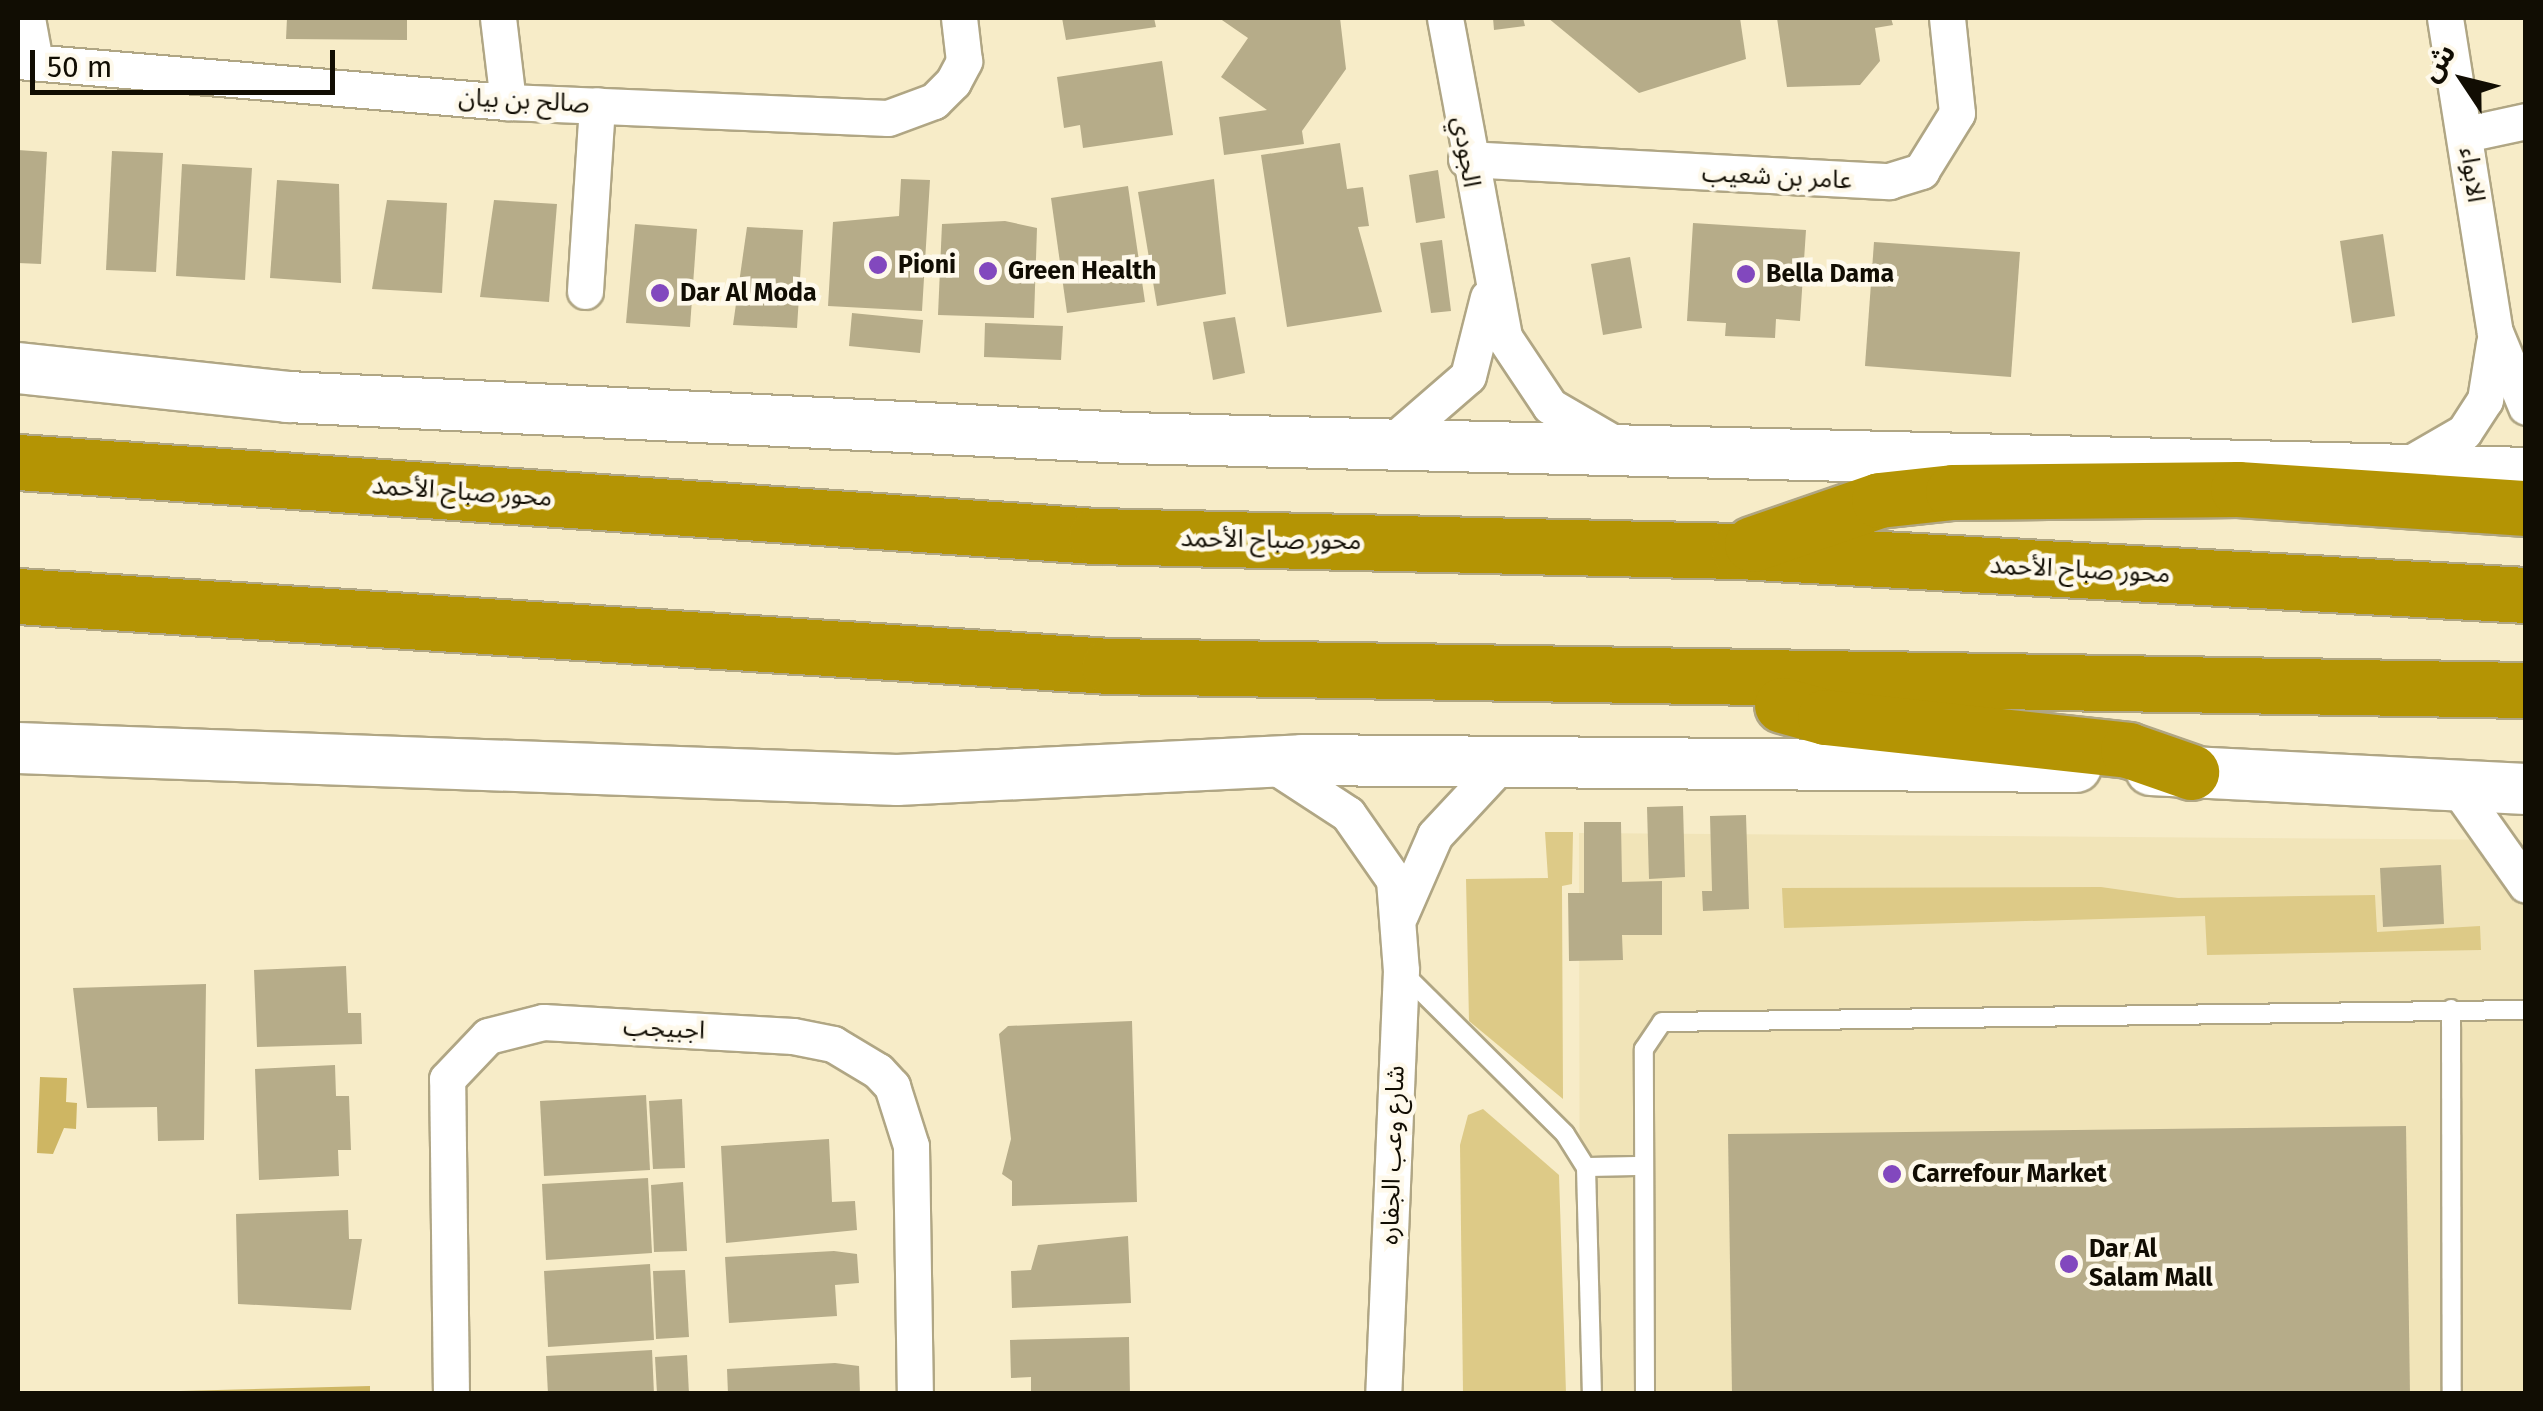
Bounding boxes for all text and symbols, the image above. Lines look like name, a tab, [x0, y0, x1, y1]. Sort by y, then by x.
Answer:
scale bar	[35, 30, 340, 92]
north arrow	[2413, 30, 2513, 130]
text: ش	[2413, 37, 2463, 88]
text: 50 m	[47, 49, 112, 85]
street label: صالح بن بيان	[458, 83, 590, 119]
street label: الجودي	[1446, 115, 1486, 189]
street label: الابواء	[2453, 146, 2491, 204]
street label: عامر بن شعيب	[1701, 158, 1853, 196]
place label: Pioni	[898, 250, 956, 280]
marker: Pioni	[867, 254, 889, 276]
place label: Green Health	[1008, 256, 1156, 286]
place label: Bella Dama	[1766, 259, 1894, 289]
marker: Green Health	[977, 260, 999, 282]
marker: Bella Dama	[1735, 263, 1757, 285]
place label: Dar Al Moda	[680, 278, 817, 308]
marker: Dar Al Moda	[649, 282, 671, 304]
street label: محور صباح الأحمد	[371, 471, 553, 513]
street label: محور صباح الأحمد	[1180, 523, 1362, 557]
street label: محور صباح الأحمد	[1989, 550, 2171, 590]
street label: اجبيجب	[622, 1012, 706, 1046]
street label: شارع وعب الجفاره	[1375, 1065, 1411, 1245]
place label: Carrefour Market	[1912, 1159, 2107, 1189]
marker: Carrefour Market	[1881, 1163, 1903, 1185]
place label: Dar Al Salam Mall	[2089, 1235, 2213, 1294]
marker: Dar Al Salam Mall	[2058, 1253, 2080, 1275]

